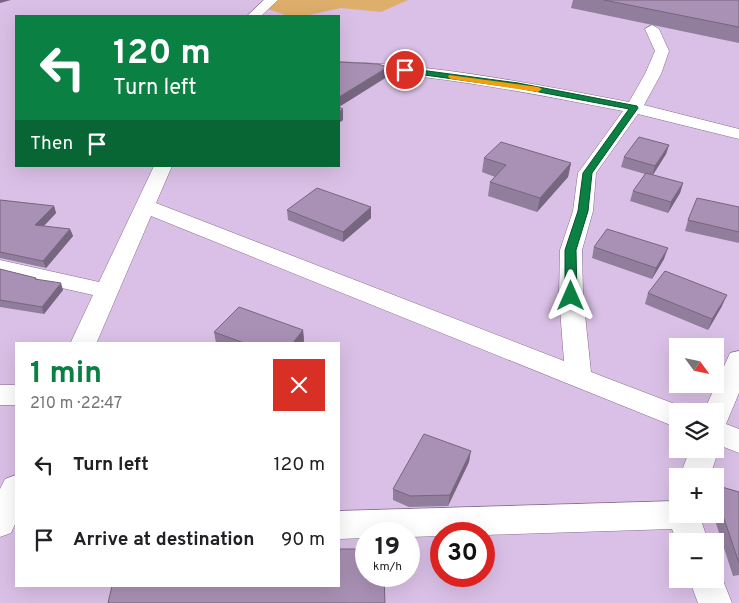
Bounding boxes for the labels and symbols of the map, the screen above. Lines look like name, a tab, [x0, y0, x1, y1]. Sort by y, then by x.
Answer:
pin	[384, 49, 426, 91]
position arrow	[544, 269, 596, 321]
north arrow	[669, 338, 724, 392]
speed limit sign: 30	[430, 522, 495, 587]

